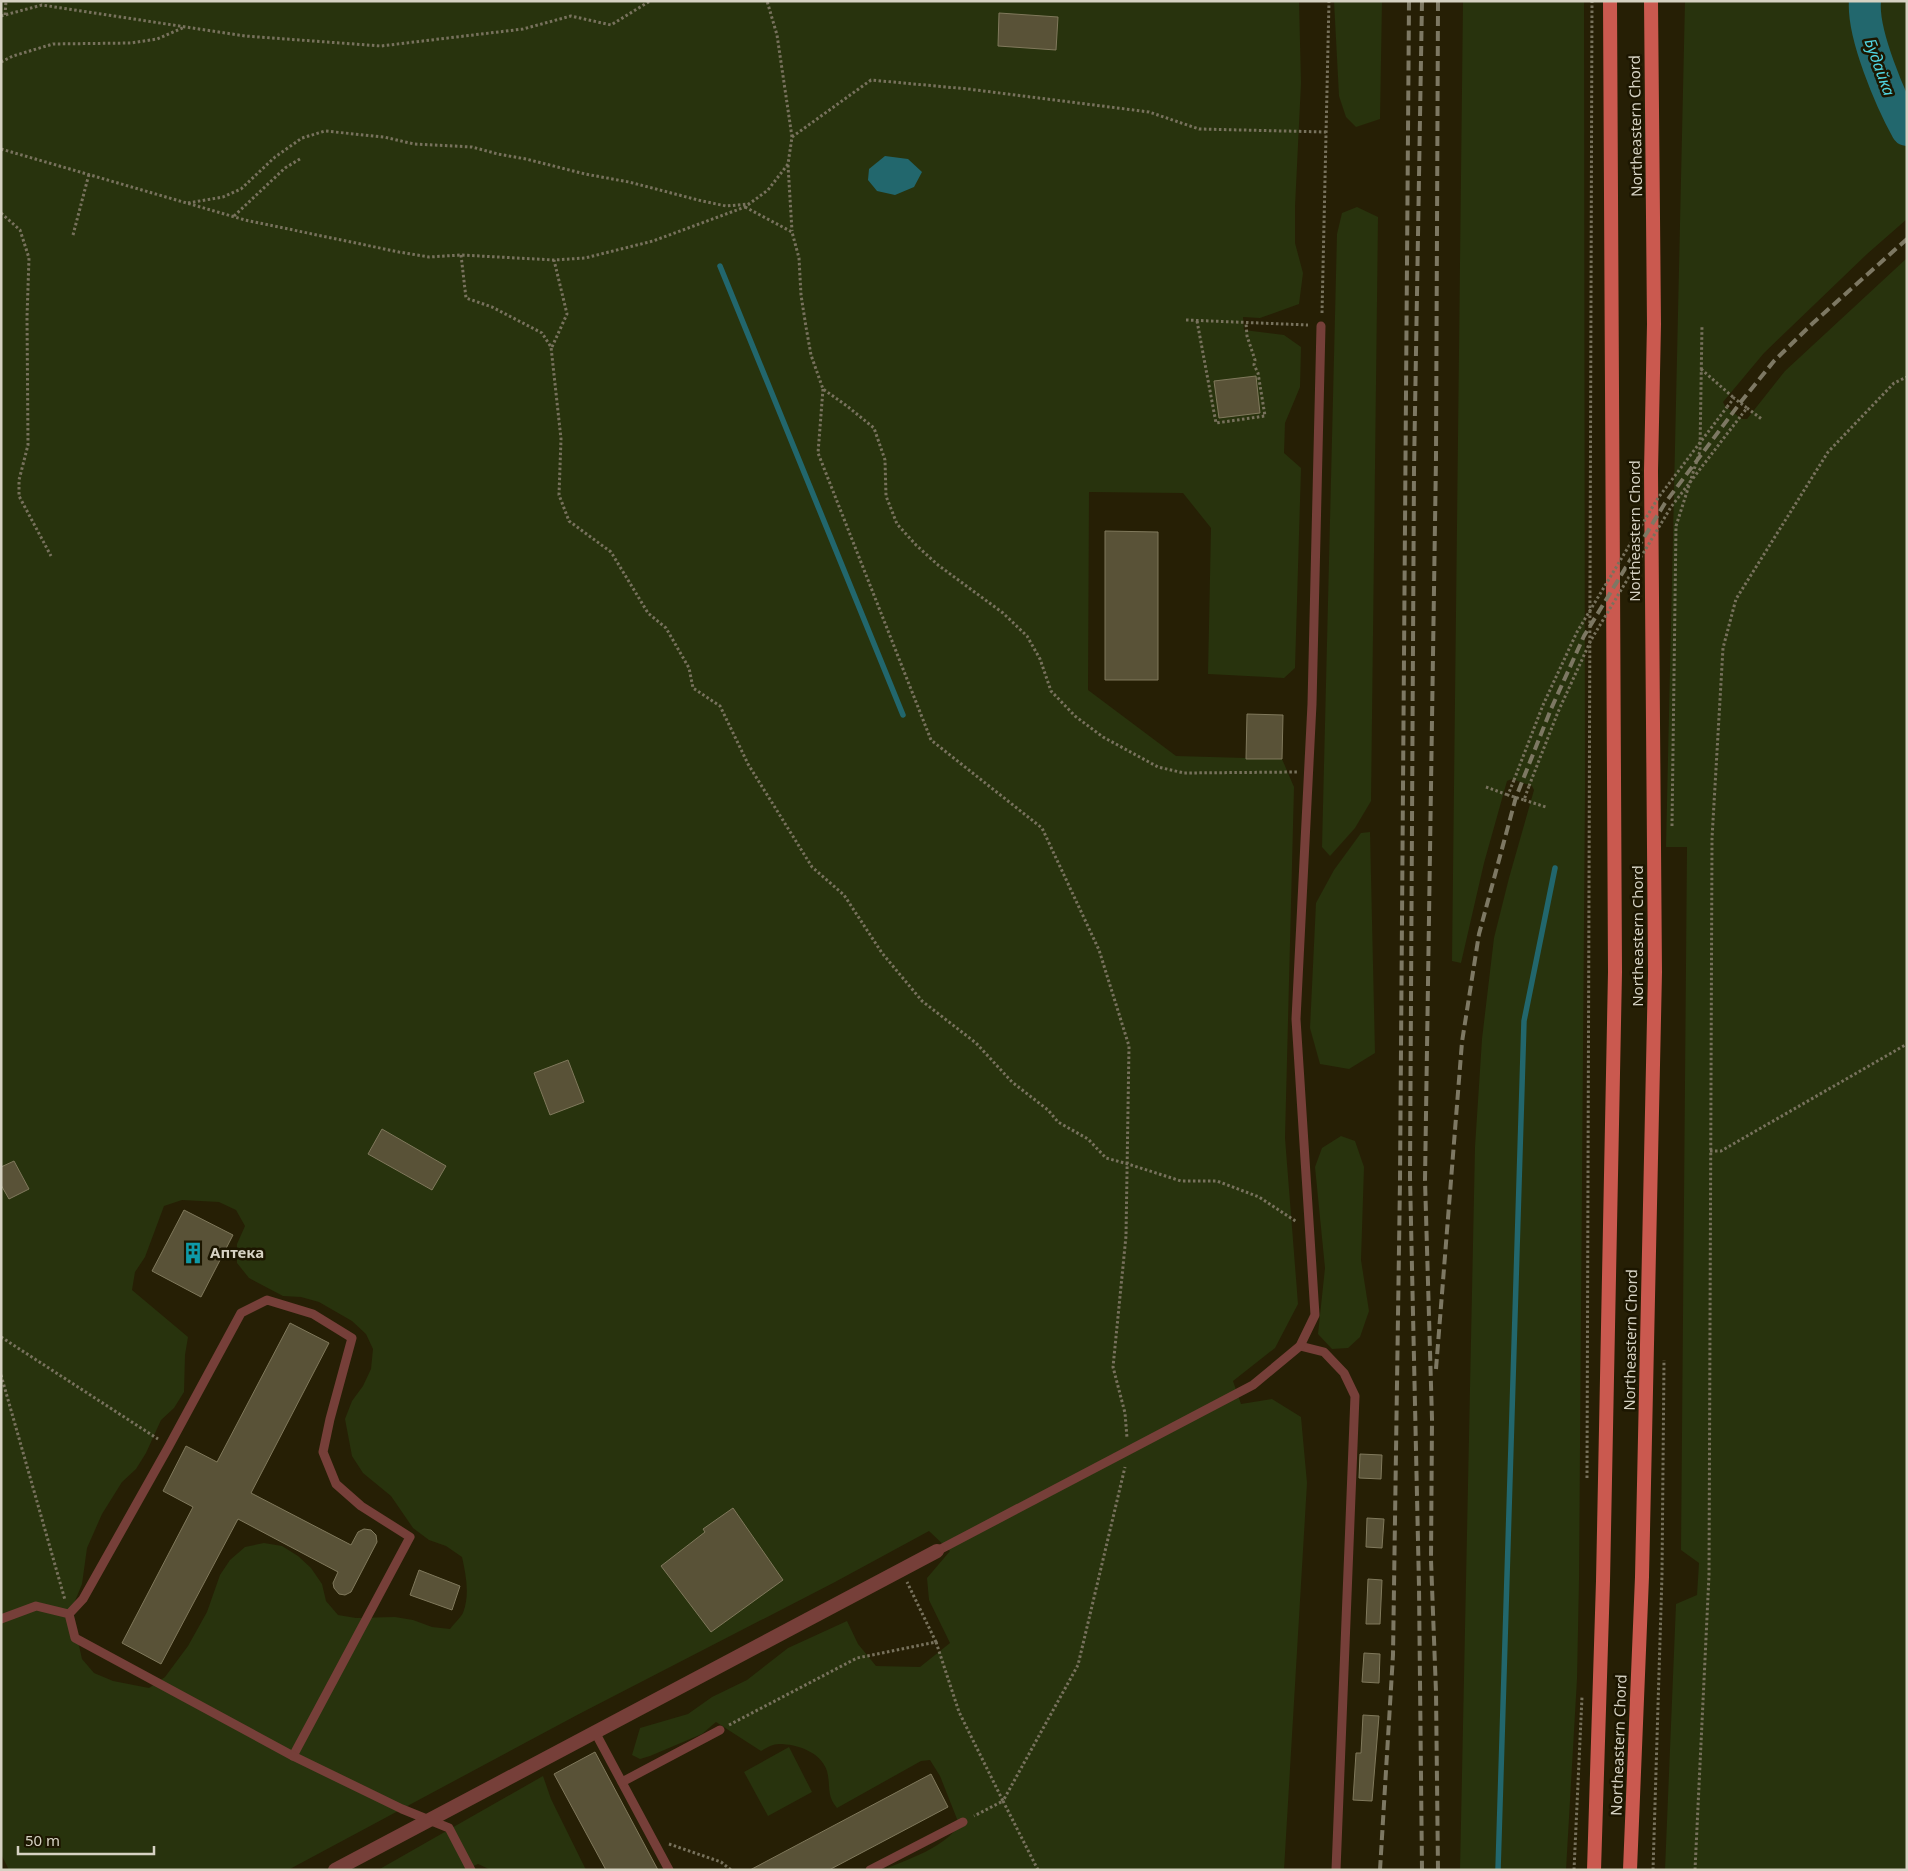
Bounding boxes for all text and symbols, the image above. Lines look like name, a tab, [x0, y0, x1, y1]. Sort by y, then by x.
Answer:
water label: Будайка	[1859, 35, 1901, 99]
street label: Northeastern Chord	[1624, 55, 1646, 197]
street label: Northeastern Chord	[1624, 460, 1644, 602]
street label: Northeastern Chord	[1627, 865, 1647, 1007]
building icon: Аптека	[180, 1240, 206, 1266]
place label: Аптека	[210, 1242, 264, 1262]
street label: Northeastern Chord	[1619, 1269, 1641, 1411]
street label: Northeastern Chord	[1606, 1674, 1630, 1816]
scale bar	[18, 1824, 154, 1856]
text: 50 m	[25, 1830, 60, 1850]

